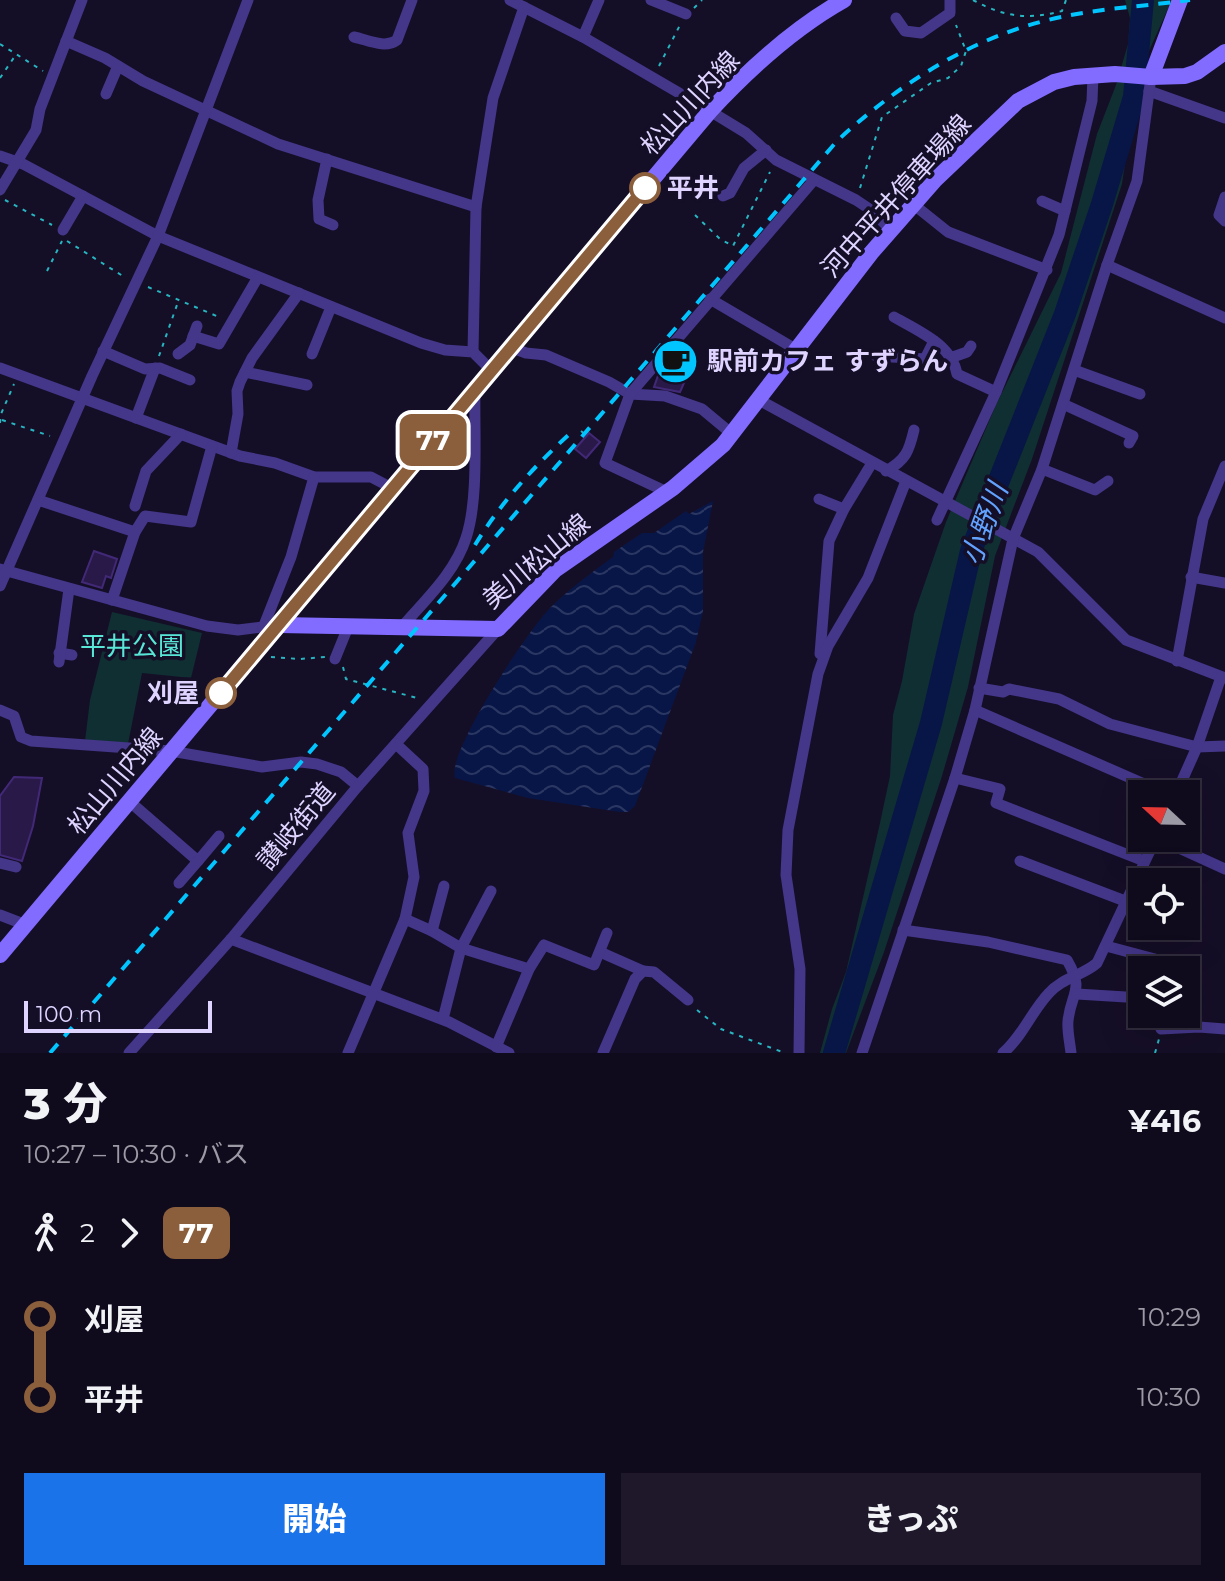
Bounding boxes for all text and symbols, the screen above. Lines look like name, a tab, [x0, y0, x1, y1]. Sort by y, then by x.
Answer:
street label: 松山川内線	[634, 45, 746, 161]
street label: 河中平井停車場線	[815, 108, 977, 284]
place label: 平井	[667, 172, 719, 204]
marker: 平井	[630, 173, 660, 203]
cafe icon: 駅前カフェ すずらん	[652, 337, 700, 385]
place label: 駅前カフェ すずらん	[707, 345, 948, 377]
line badge: 77	[397, 414, 469, 466]
text: 77	[416, 423, 450, 457]
water label: 小野川	[954, 476, 1015, 569]
street label: 美川松山線	[476, 507, 596, 615]
park label: 平井公園	[80, 630, 184, 662]
place label: 刈屋	[147, 677, 199, 709]
marker: 刈屋	[206, 678, 236, 708]
street label: 松山川内線	[61, 721, 169, 841]
street label: 讃岐街道	[250, 776, 342, 876]
north arrow	[1128, 780, 1200, 852]
map controls	[1128, 780, 1200, 1028]
button: locate	[1128, 868, 1200, 940]
button: layers	[1128, 956, 1200, 1028]
scale bar	[24, 997, 212, 1033]
text: 100 m	[36, 1001, 102, 1028]
text: 3 分	[24, 1076, 107, 1130]
text: ¥416	[1128, 1103, 1201, 1140]
text: 10:27 – 10:30 · バス	[24, 1138, 249, 1170]
icon: walk	[24, 1211, 68, 1255]
icon: forward	[107, 1211, 151, 1255]
text: 77	[179, 1216, 214, 1250]
text: 2	[80, 1217, 95, 1249]
text: 刈屋	[84, 1301, 144, 1338]
text: 10:29	[1138, 1301, 1201, 1333]
text: 平井	[84, 1381, 144, 1418]
text: 10:30	[1137, 1381, 1201, 1413]
button: 開始	[24, 1473, 605, 1565]
button: きっぷ	[621, 1473, 1201, 1565]

